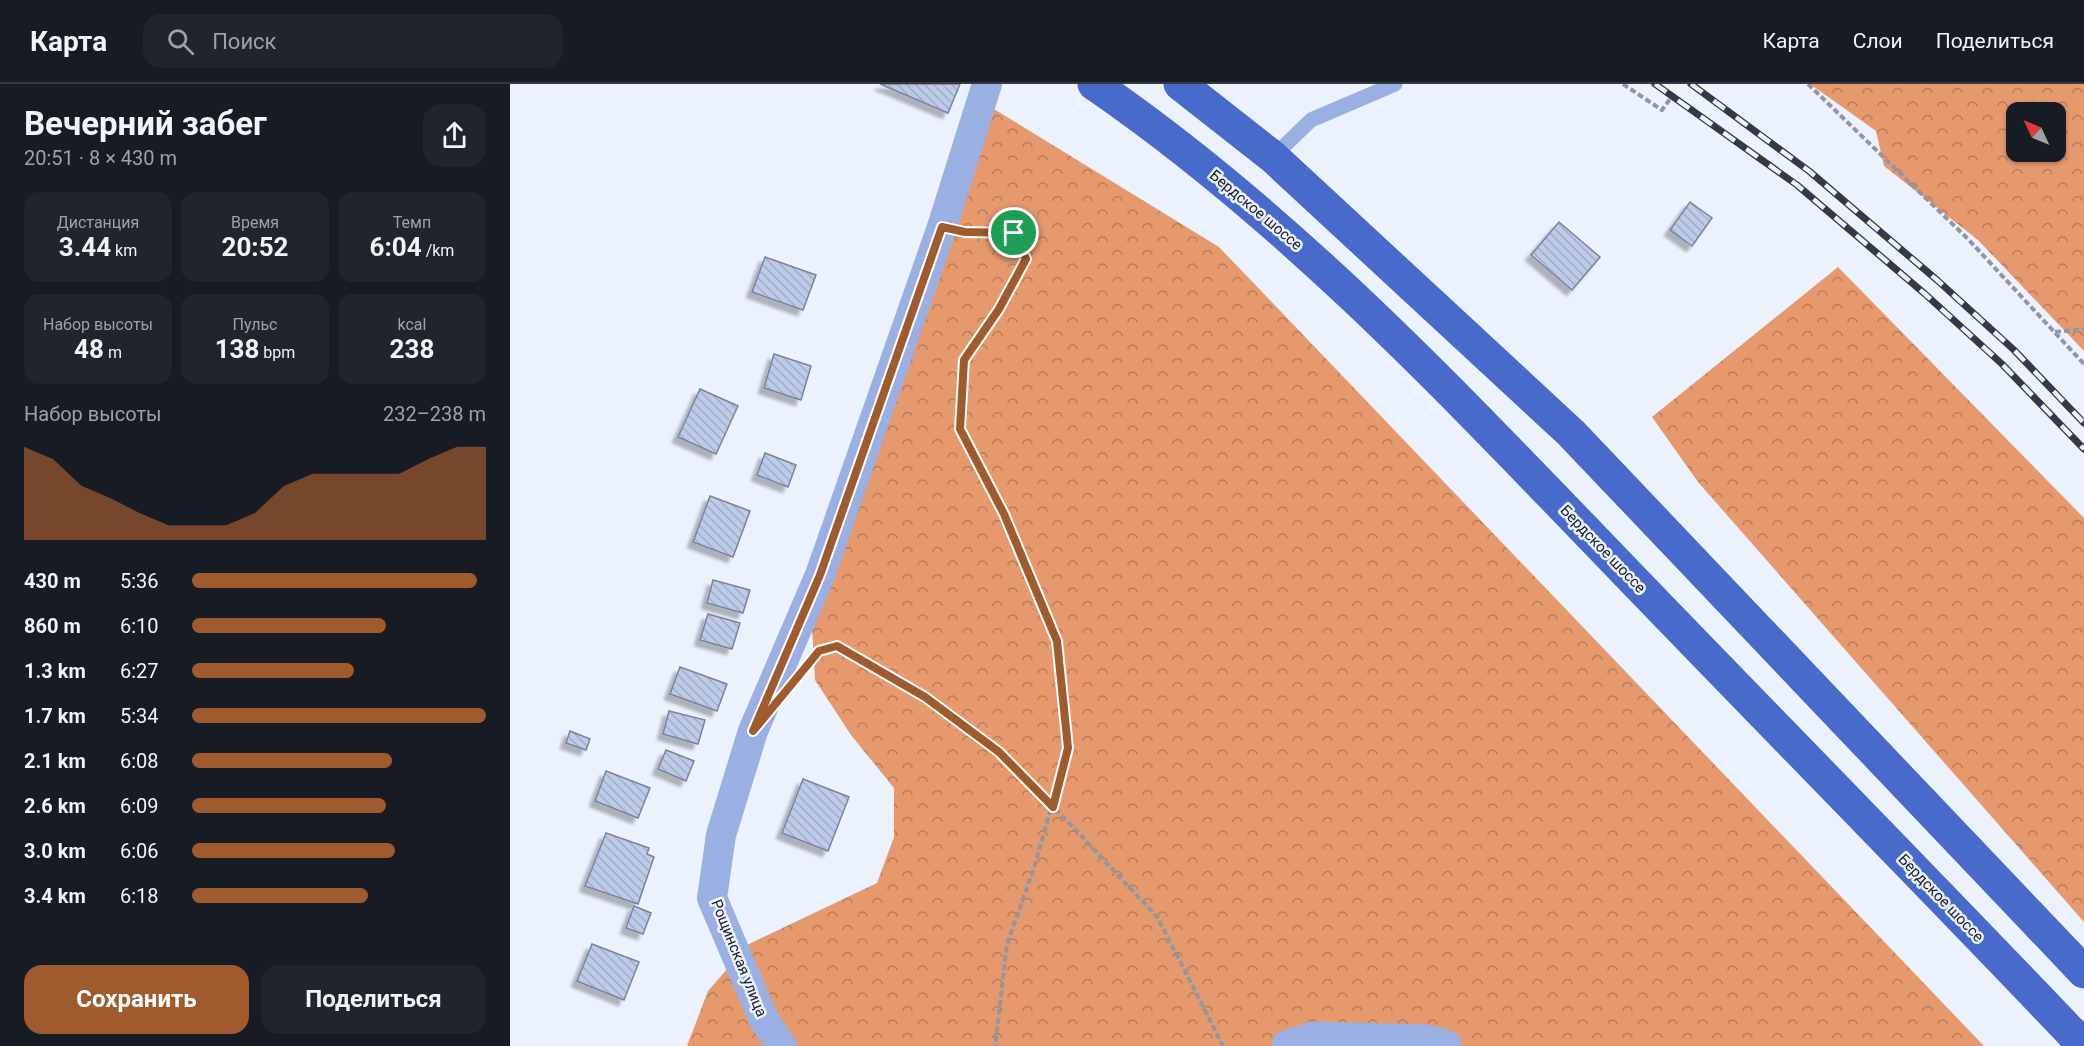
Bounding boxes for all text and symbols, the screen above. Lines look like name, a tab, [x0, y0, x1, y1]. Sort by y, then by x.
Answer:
search box	[143, 14, 563, 68]
text: Карта	[30, 25, 107, 58]
icon: search	[164, 25, 197, 58]
text: Поиск	[212, 29, 277, 54]
text: Карта	[1763, 29, 1820, 53]
text: Слои	[1853, 29, 1903, 53]
text: Поделиться	[1936, 29, 2054, 53]
north arrow	[2006, 102, 2066, 162]
map controls	[2006, 102, 2066, 162]
text: Вечерний забег	[24, 104, 267, 143]
button: share	[423, 104, 486, 167]
text: 20:51 · 8 × 430 m	[24, 146, 177, 170]
street label: Бердское шоссе	[1206, 166, 1306, 254]
pin	[988, 207, 1039, 258]
text: Дистанция	[57, 213, 139, 232]
text: Время	[231, 213, 279, 232]
text: Темп	[393, 213, 431, 232]
icon: arrive	[997, 216, 1030, 249]
text: 3.44	[59, 232, 111, 262]
text: 20:52	[222, 232, 289, 262]
text: 6:04	[370, 232, 422, 262]
text: km	[111, 241, 137, 260]
text: /km	[422, 241, 454, 260]
text: Набор высоты	[43, 315, 153, 334]
text: Пульс	[233, 315, 277, 334]
text: kcal	[398, 315, 426, 334]
text: 48	[74, 334, 104, 364]
text: 138	[215, 334, 259, 364]
text: 238	[390, 334, 434, 364]
text: m	[104, 343, 122, 362]
text: bpm	[259, 343, 295, 362]
text: Набор высоты	[24, 402, 162, 426]
text: 232–238 m	[383, 402, 486, 426]
street label: Бердское шоссе	[1557, 501, 1649, 597]
text: 430 m	[24, 569, 81, 593]
text: 5:36	[120, 569, 159, 593]
text: 860 m	[24, 614, 81, 638]
text: 6:10	[120, 614, 159, 638]
text: 1.3 km	[24, 659, 86, 683]
text: 6:27	[120, 659, 159, 683]
text: 1.7 km	[24, 704, 86, 728]
text: 5:34	[120, 704, 159, 728]
text: 2.1 km	[24, 749, 86, 773]
text: 6:08	[120, 749, 159, 773]
text: 2.6 km	[24, 794, 86, 818]
text: 6:09	[120, 794, 159, 818]
text: 3.0 km	[24, 839, 86, 863]
text: 6:06	[120, 839, 159, 863]
street label: Бердское шоссе	[1895, 850, 1987, 946]
text: 3.4 km	[24, 884, 86, 908]
text: 6:18	[120, 884, 159, 908]
street label: Рощинская улица	[707, 897, 771, 1019]
button: Сохранить	[24, 965, 249, 1034]
button: Поделиться	[261, 965, 486, 1034]

